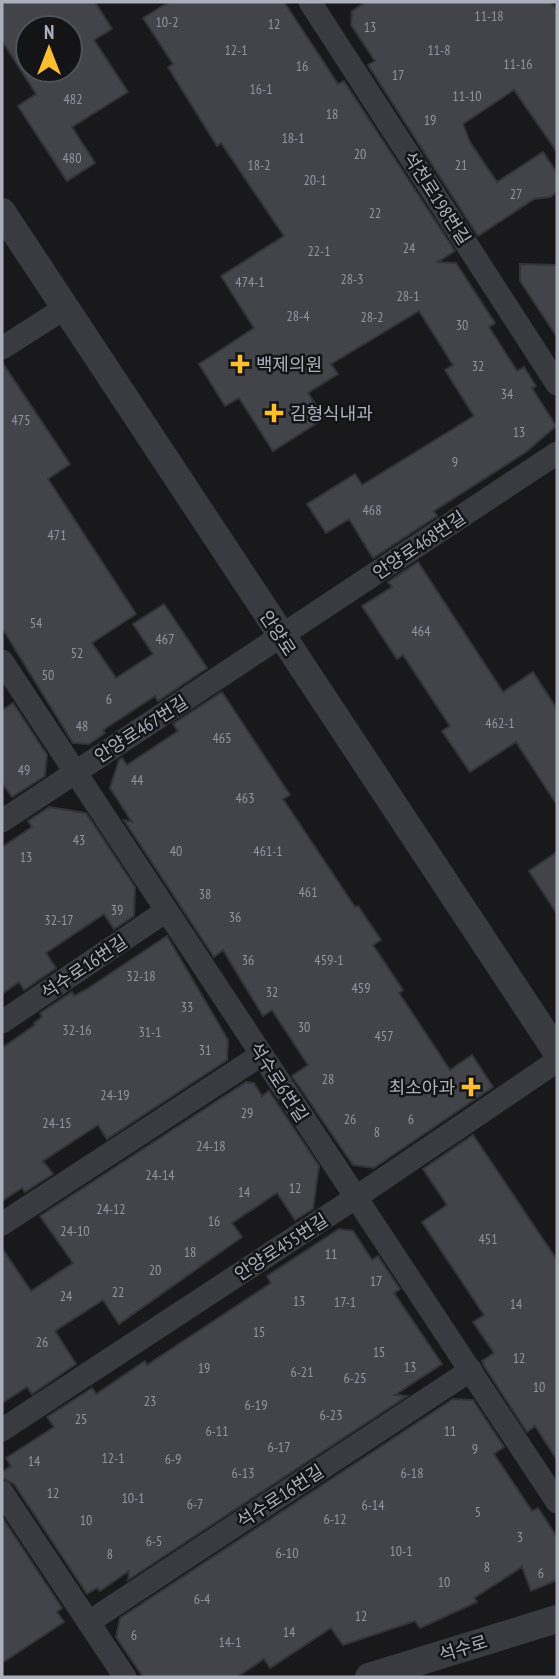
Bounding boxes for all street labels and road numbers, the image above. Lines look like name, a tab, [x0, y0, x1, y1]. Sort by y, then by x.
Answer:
street label: 석천로198번길	[398, 147, 476, 249]
street label: 안양로468번길	[368, 506, 470, 584]
street label: 안양로	[255, 606, 301, 660]
street label: 안양로467번길	[90, 690, 192, 768]
street label: 석수로16번길	[37, 930, 131, 1004]
street label: 석수로6번길	[245, 1038, 313, 1126]
street label: 안양로455번길	[230, 1208, 332, 1286]
street label: 석수로16번길	[232, 1459, 328, 1533]
street label: 석수로	[436, 1630, 490, 1666]

